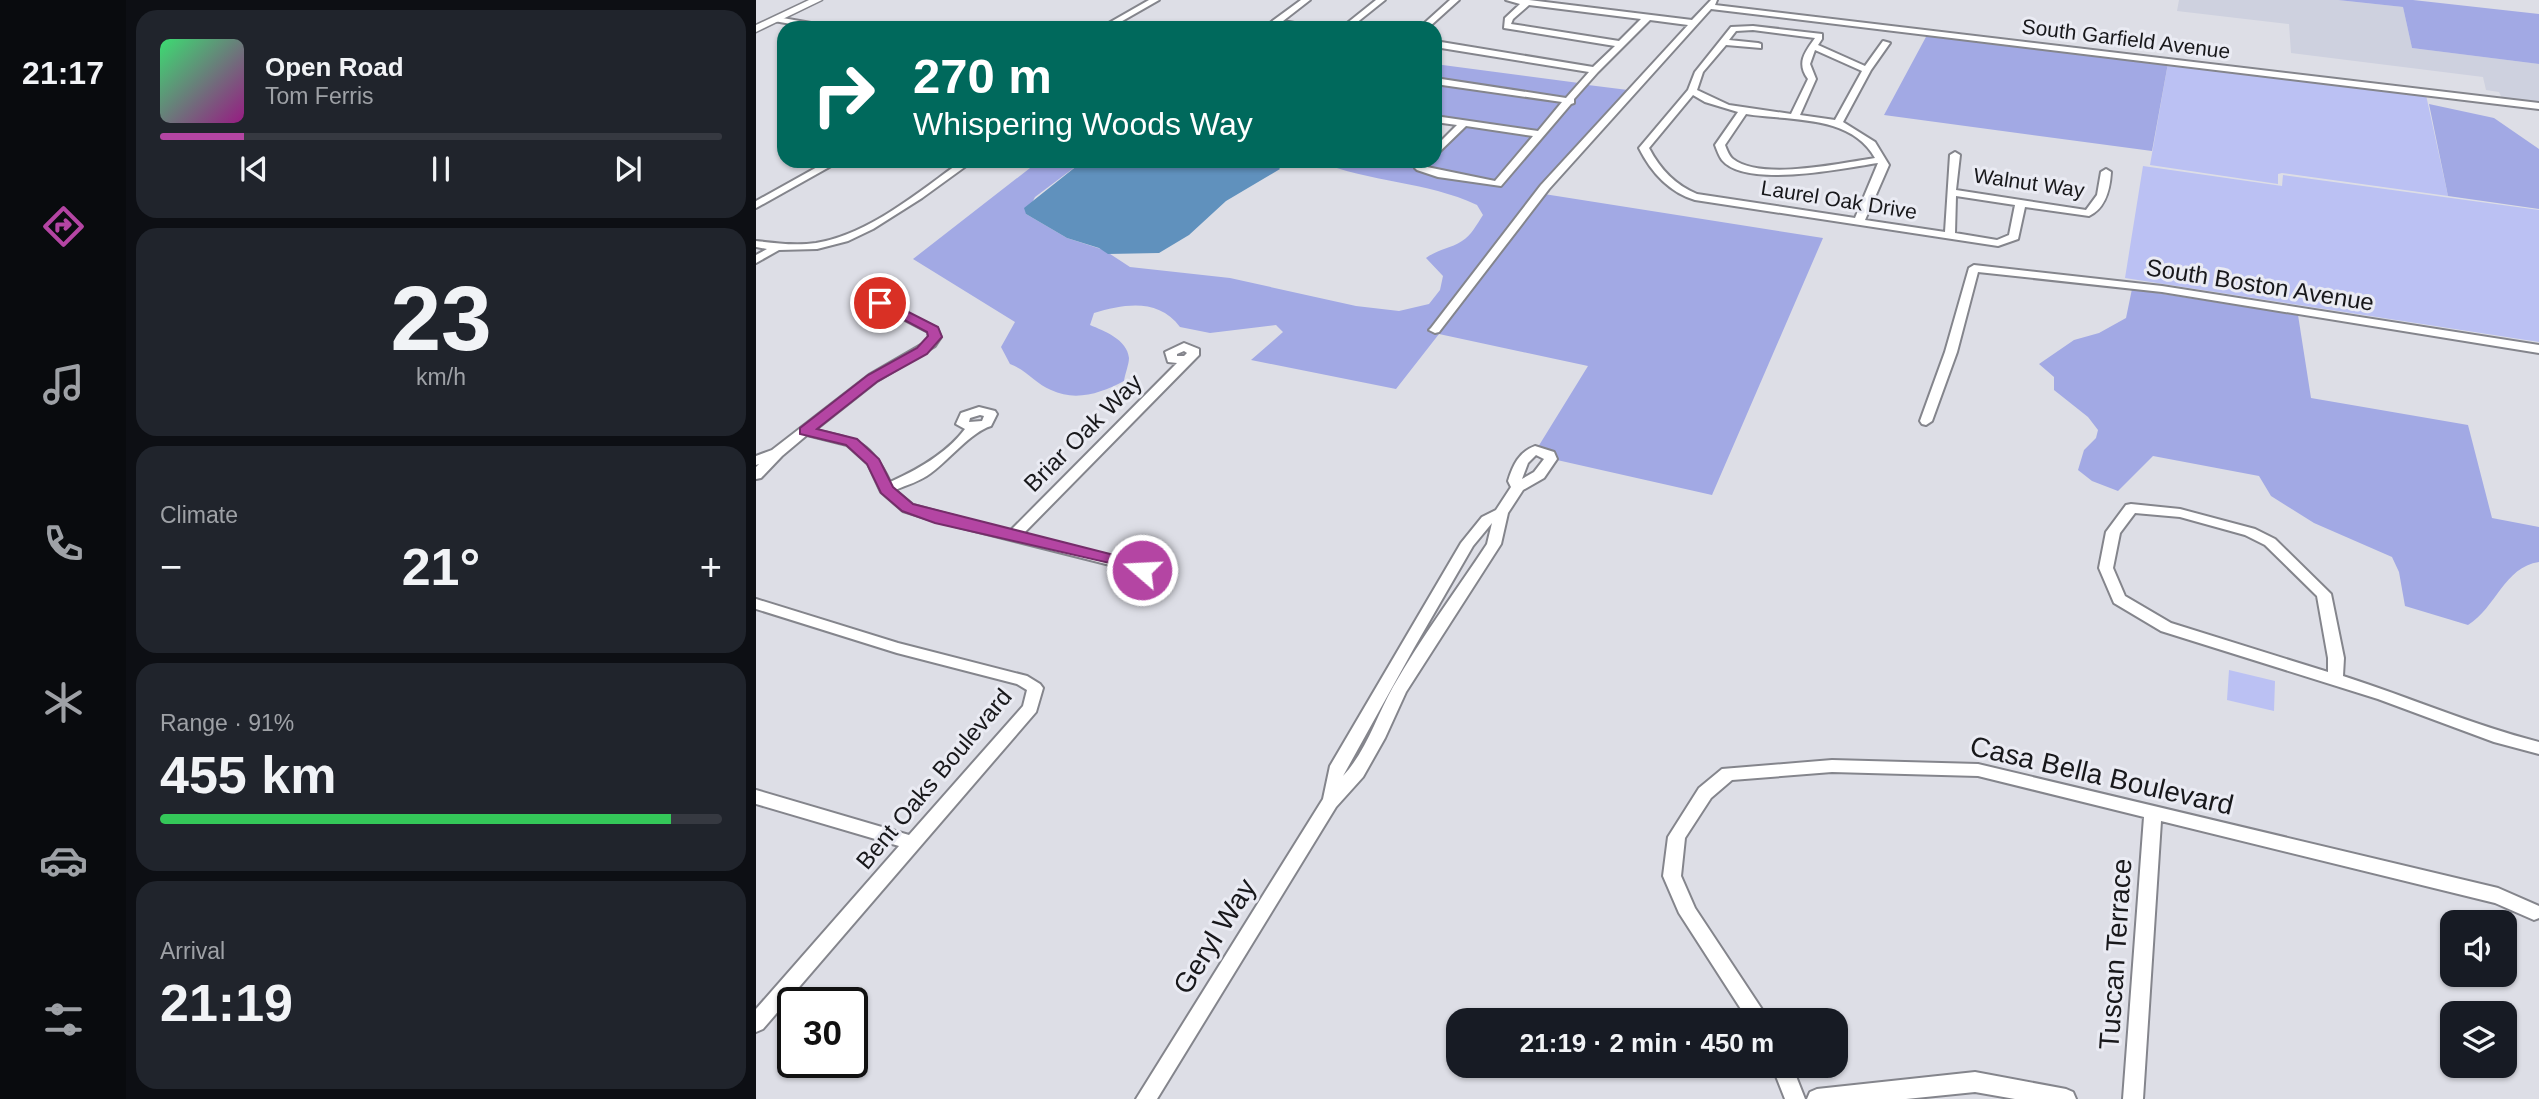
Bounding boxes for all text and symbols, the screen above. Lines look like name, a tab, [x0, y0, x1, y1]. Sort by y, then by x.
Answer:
street label: South Garfield Avenue	[2021, 14, 2232, 63]
icon: right	[798, 49, 889, 140]
text: 270 m	[913, 49, 1052, 103]
text: Open Road	[265, 52, 404, 82]
text: 21:17	[22, 55, 104, 91]
text: Tom Ferris	[265, 83, 374, 109]
text: Whispering Woods Way	[913, 106, 1253, 142]
icon: previous	[235, 150, 273, 188]
icon: pause	[422, 150, 460, 188]
icon: next	[609, 150, 647, 188]
street label: Walnut Way	[1972, 163, 2086, 202]
street label: Laurel Oak Drive	[1759, 176, 1919, 223]
icon: directions	[39, 202, 88, 251]
street label: South Boston Avenue	[2144, 253, 2376, 316]
text: 23	[390, 268, 492, 369]
pin	[850, 273, 910, 333]
icon: arrive	[861, 284, 899, 322]
icon: music	[39, 360, 88, 409]
text: km/h	[416, 364, 466, 390]
street label: Briar Oak Way	[1018, 368, 1147, 497]
text: Climate	[160, 502, 238, 528]
icon: phone	[39, 519, 88, 568]
position arrow	[1105, 533, 1179, 607]
text: 21°	[402, 538, 480, 596]
text: −	[160, 546, 182, 588]
text: +	[700, 546, 722, 588]
icon: climate	[39, 678, 88, 727]
street label: Bent Oaks Boulevard	[850, 683, 1017, 874]
text: Range · 91%	[160, 710, 294, 736]
street label: Casa Bella Boulevard	[1967, 730, 2237, 821]
text: 455 km	[160, 746, 336, 804]
icon: car	[39, 836, 88, 885]
street label: Tuscan Terrace	[2093, 857, 2138, 1051]
street label: Geryl Way	[1167, 873, 1262, 999]
map controls	[2440, 910, 2517, 1078]
button: sound	[2440, 910, 2517, 987]
text: Arrival	[160, 938, 225, 964]
text: 21:19	[160, 974, 293, 1032]
speed limit sign: 30	[777, 987, 868, 1078]
icon: filters	[39, 995, 88, 1044]
button: layers	[2440, 1001, 2517, 1078]
text: 21:19 · 2 min · 450 m	[1520, 1028, 1774, 1058]

